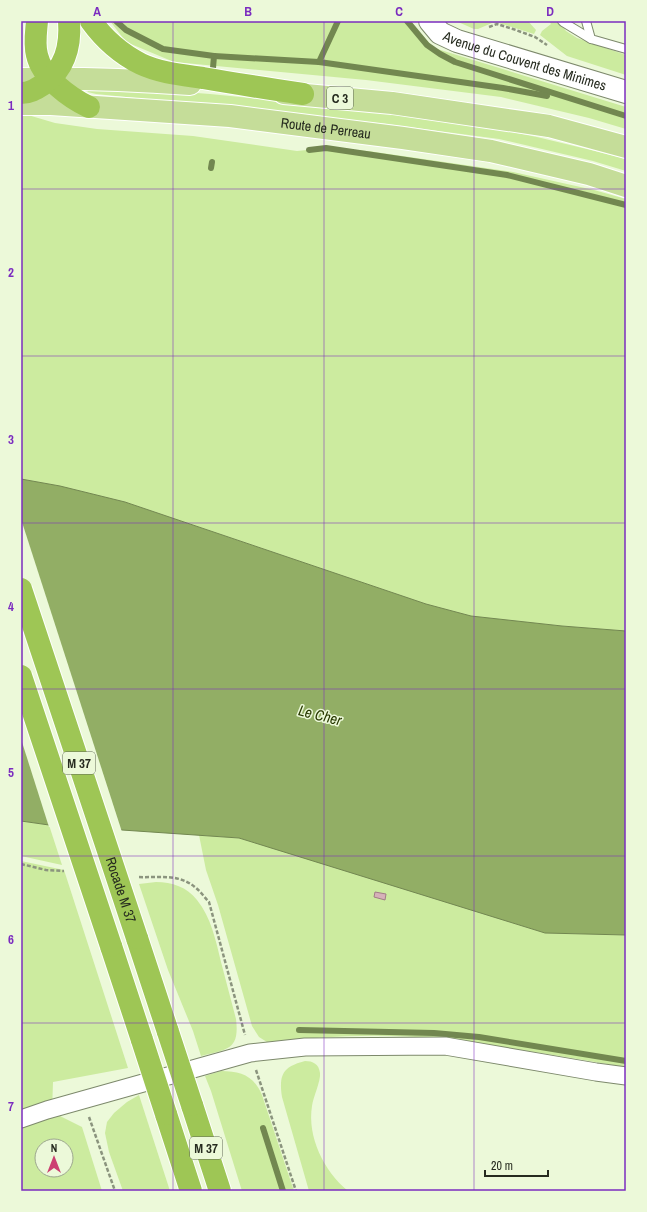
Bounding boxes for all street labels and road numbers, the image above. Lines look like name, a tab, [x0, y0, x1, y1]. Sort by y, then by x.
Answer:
street label: Avenue du Couvent des Minimes	[439, 26, 609, 95]
road number: C 3	[327, 87, 353, 109]
street label: Route de Perreau	[280, 114, 372, 143]
road number: M 37	[63, 752, 95, 774]
street label: Rocade M 37	[102, 855, 140, 925]
road number: M 37	[190, 1137, 222, 1159]

